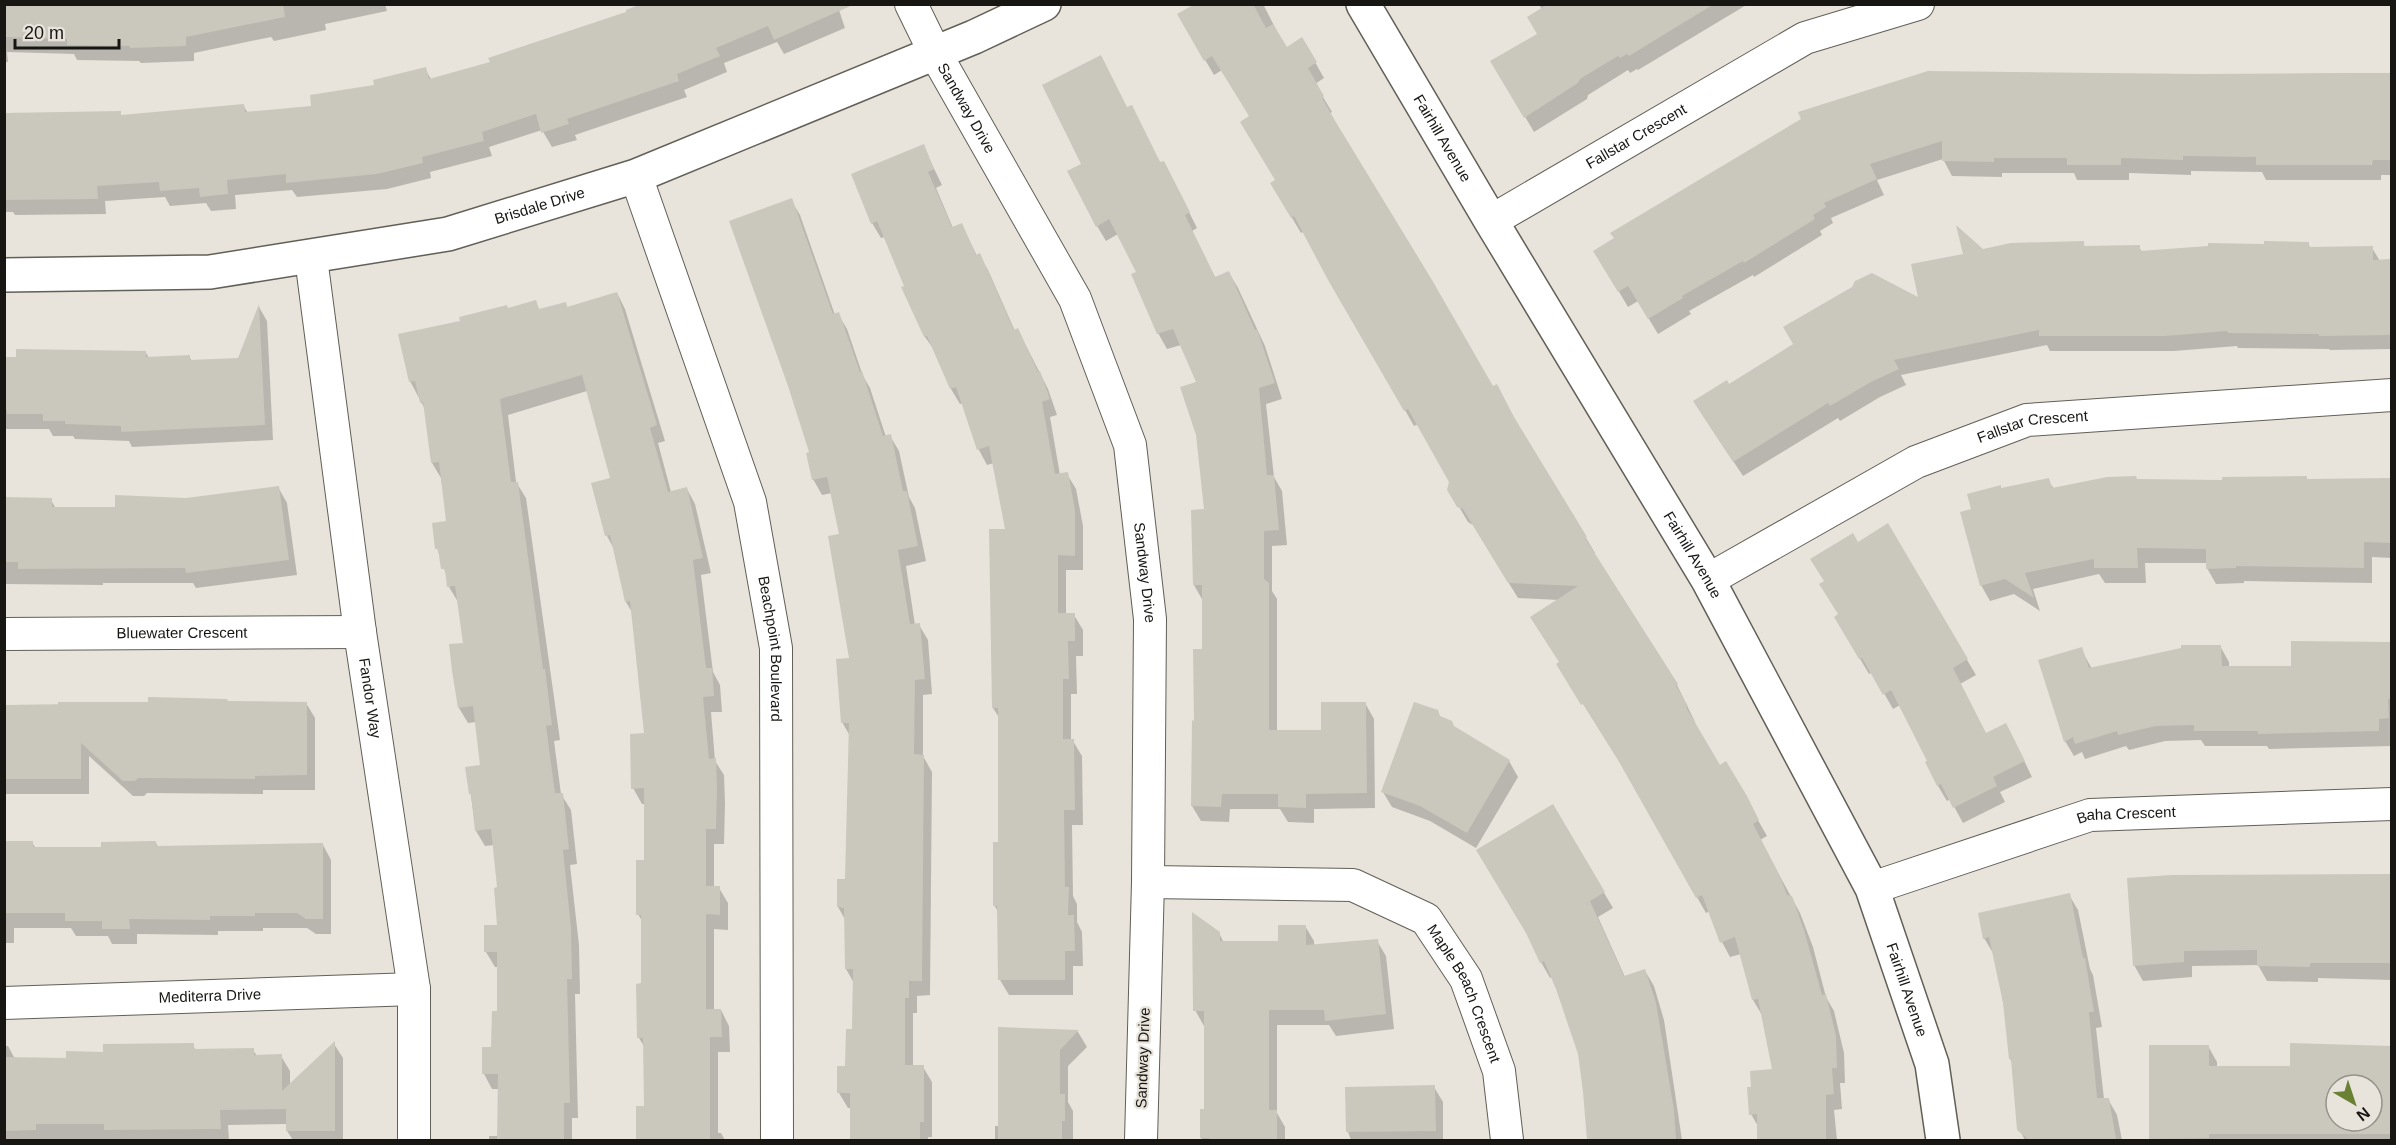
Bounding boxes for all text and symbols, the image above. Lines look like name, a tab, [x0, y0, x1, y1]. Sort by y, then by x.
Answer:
scale bar	[15, 12, 118, 50]
text: 20 m	[24, 23, 64, 43]
street label: Sandway Drive	[934, 60, 999, 156]
street label: Fairhill Avenue	[1410, 92, 1475, 185]
street label: Fallstar Crescent	[1583, 100, 1690, 172]
street label: Brisdale Drive	[492, 183, 587, 227]
street label: Fallstar Crescent	[1975, 407, 2089, 446]
street label: Fairhill Avenue	[1661, 508, 1725, 601]
street label: Sandway Drive	[1131, 521, 1159, 624]
street label: Beachpoint Boulevard	[755, 574, 785, 722]
street label: Bluewater Crescent	[116, 624, 248, 641]
street label: Fandor Way	[356, 657, 385, 740]
street label: Baha Crescent	[2074, 803, 2177, 827]
street label: Maple Beach Crescent	[1424, 921, 1505, 1066]
street label: Fairhill Avenue	[1883, 941, 1931, 1039]
street label: Mediterra Drive	[158, 985, 261, 1006]
street label: Sandway Drive	[1132, 1007, 1153, 1109]
north arrow	[2324, 1073, 2384, 1133]
text: N	[2353, 1104, 2373, 1125]

